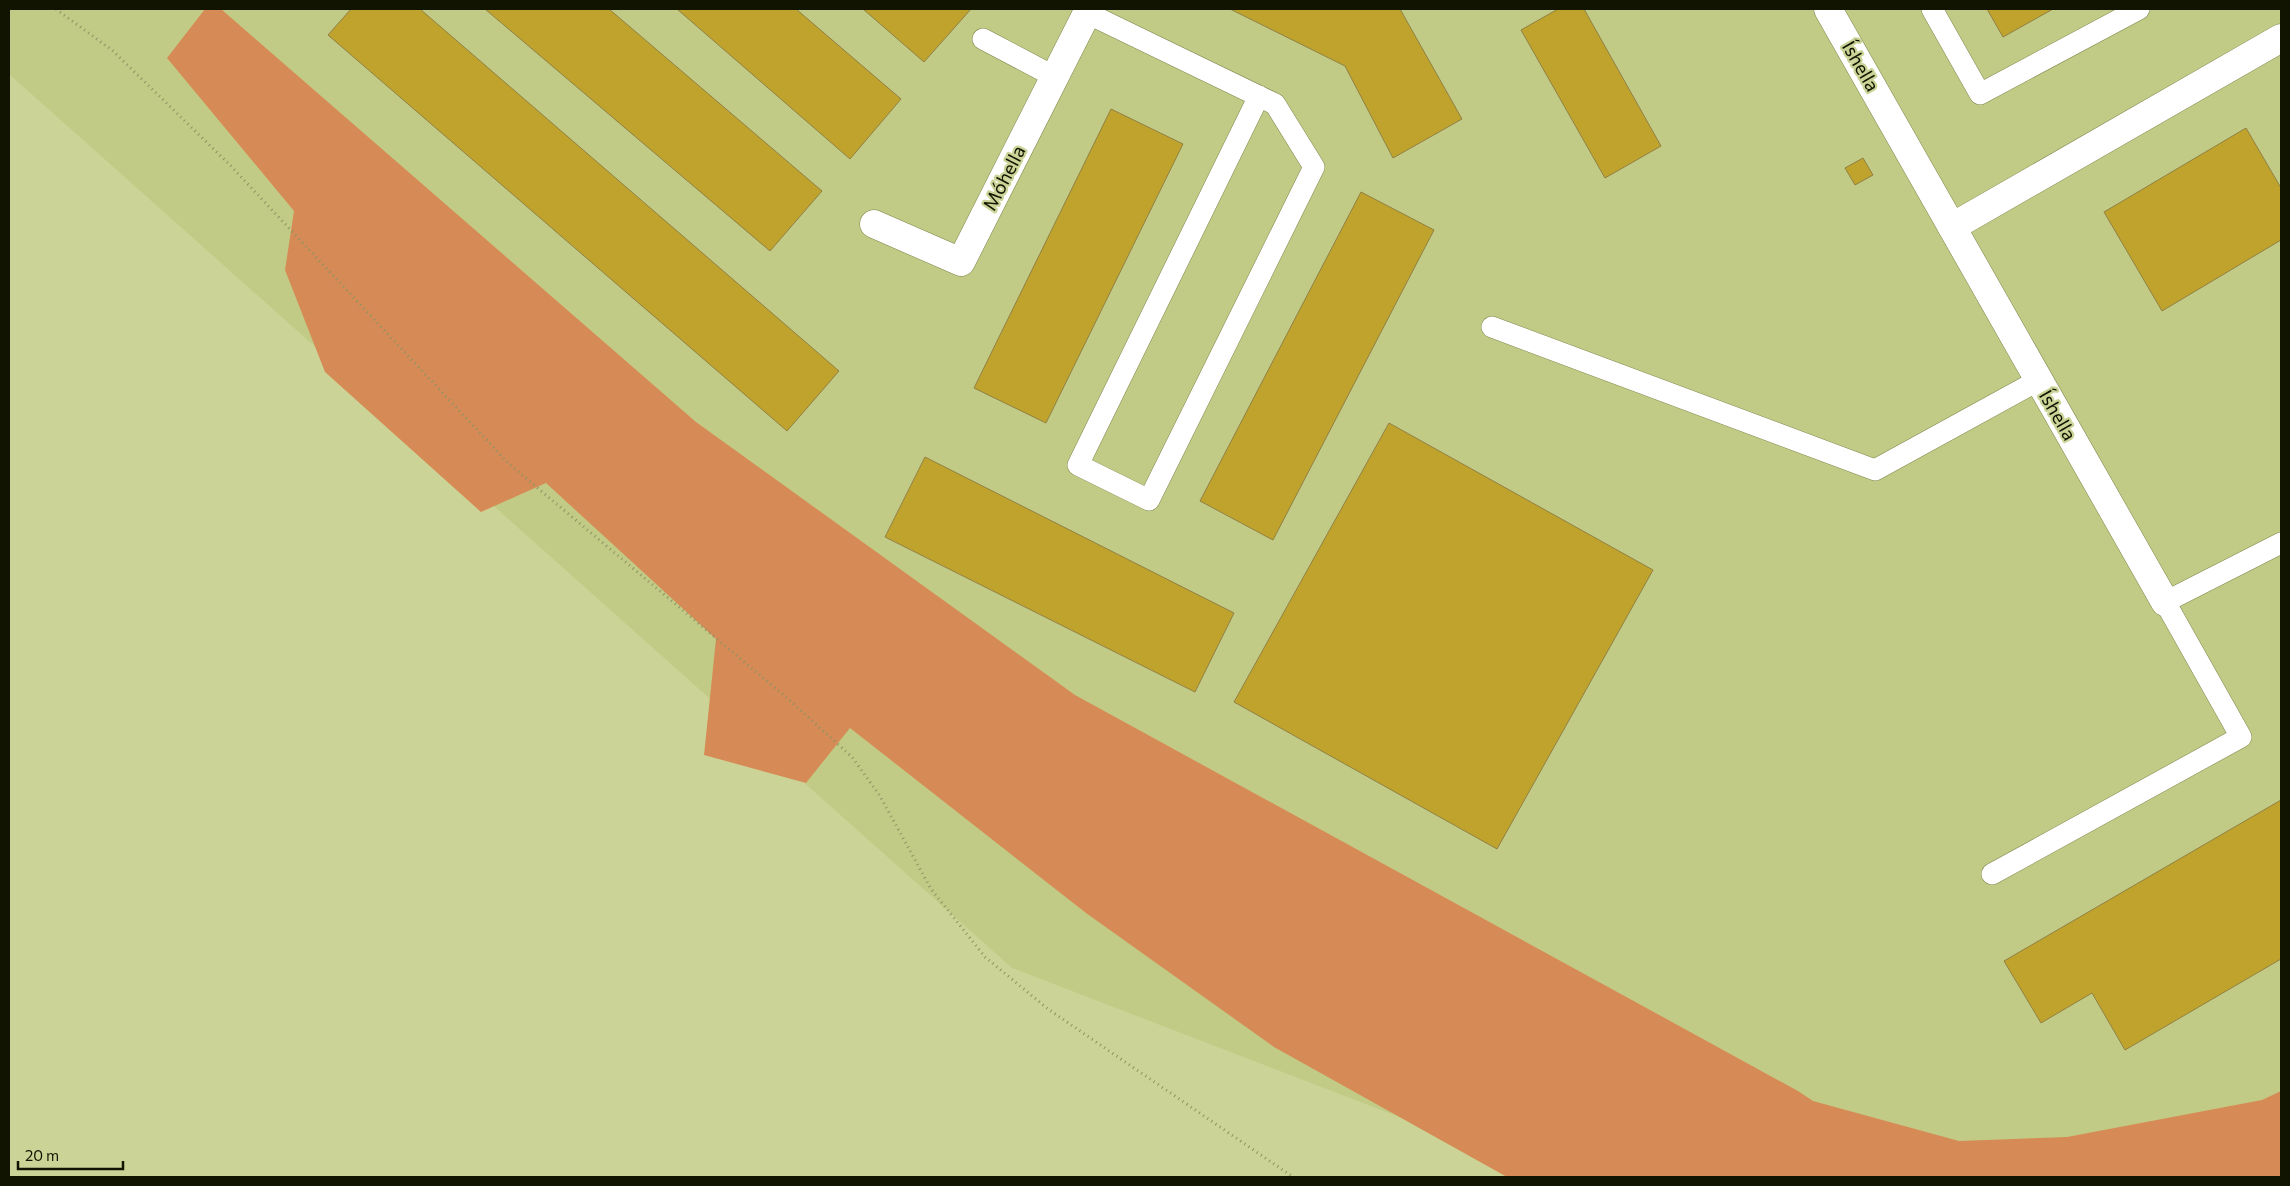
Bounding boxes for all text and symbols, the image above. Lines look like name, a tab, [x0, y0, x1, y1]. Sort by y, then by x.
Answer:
street label: Íshella	[1838, 36, 1885, 95]
street label: Móhella	[977, 141, 1030, 214]
street label: Íshella	[2035, 385, 2082, 444]
scale bar	[18, 1138, 122, 1170]
text: 20 m	[25, 1146, 59, 1164]

